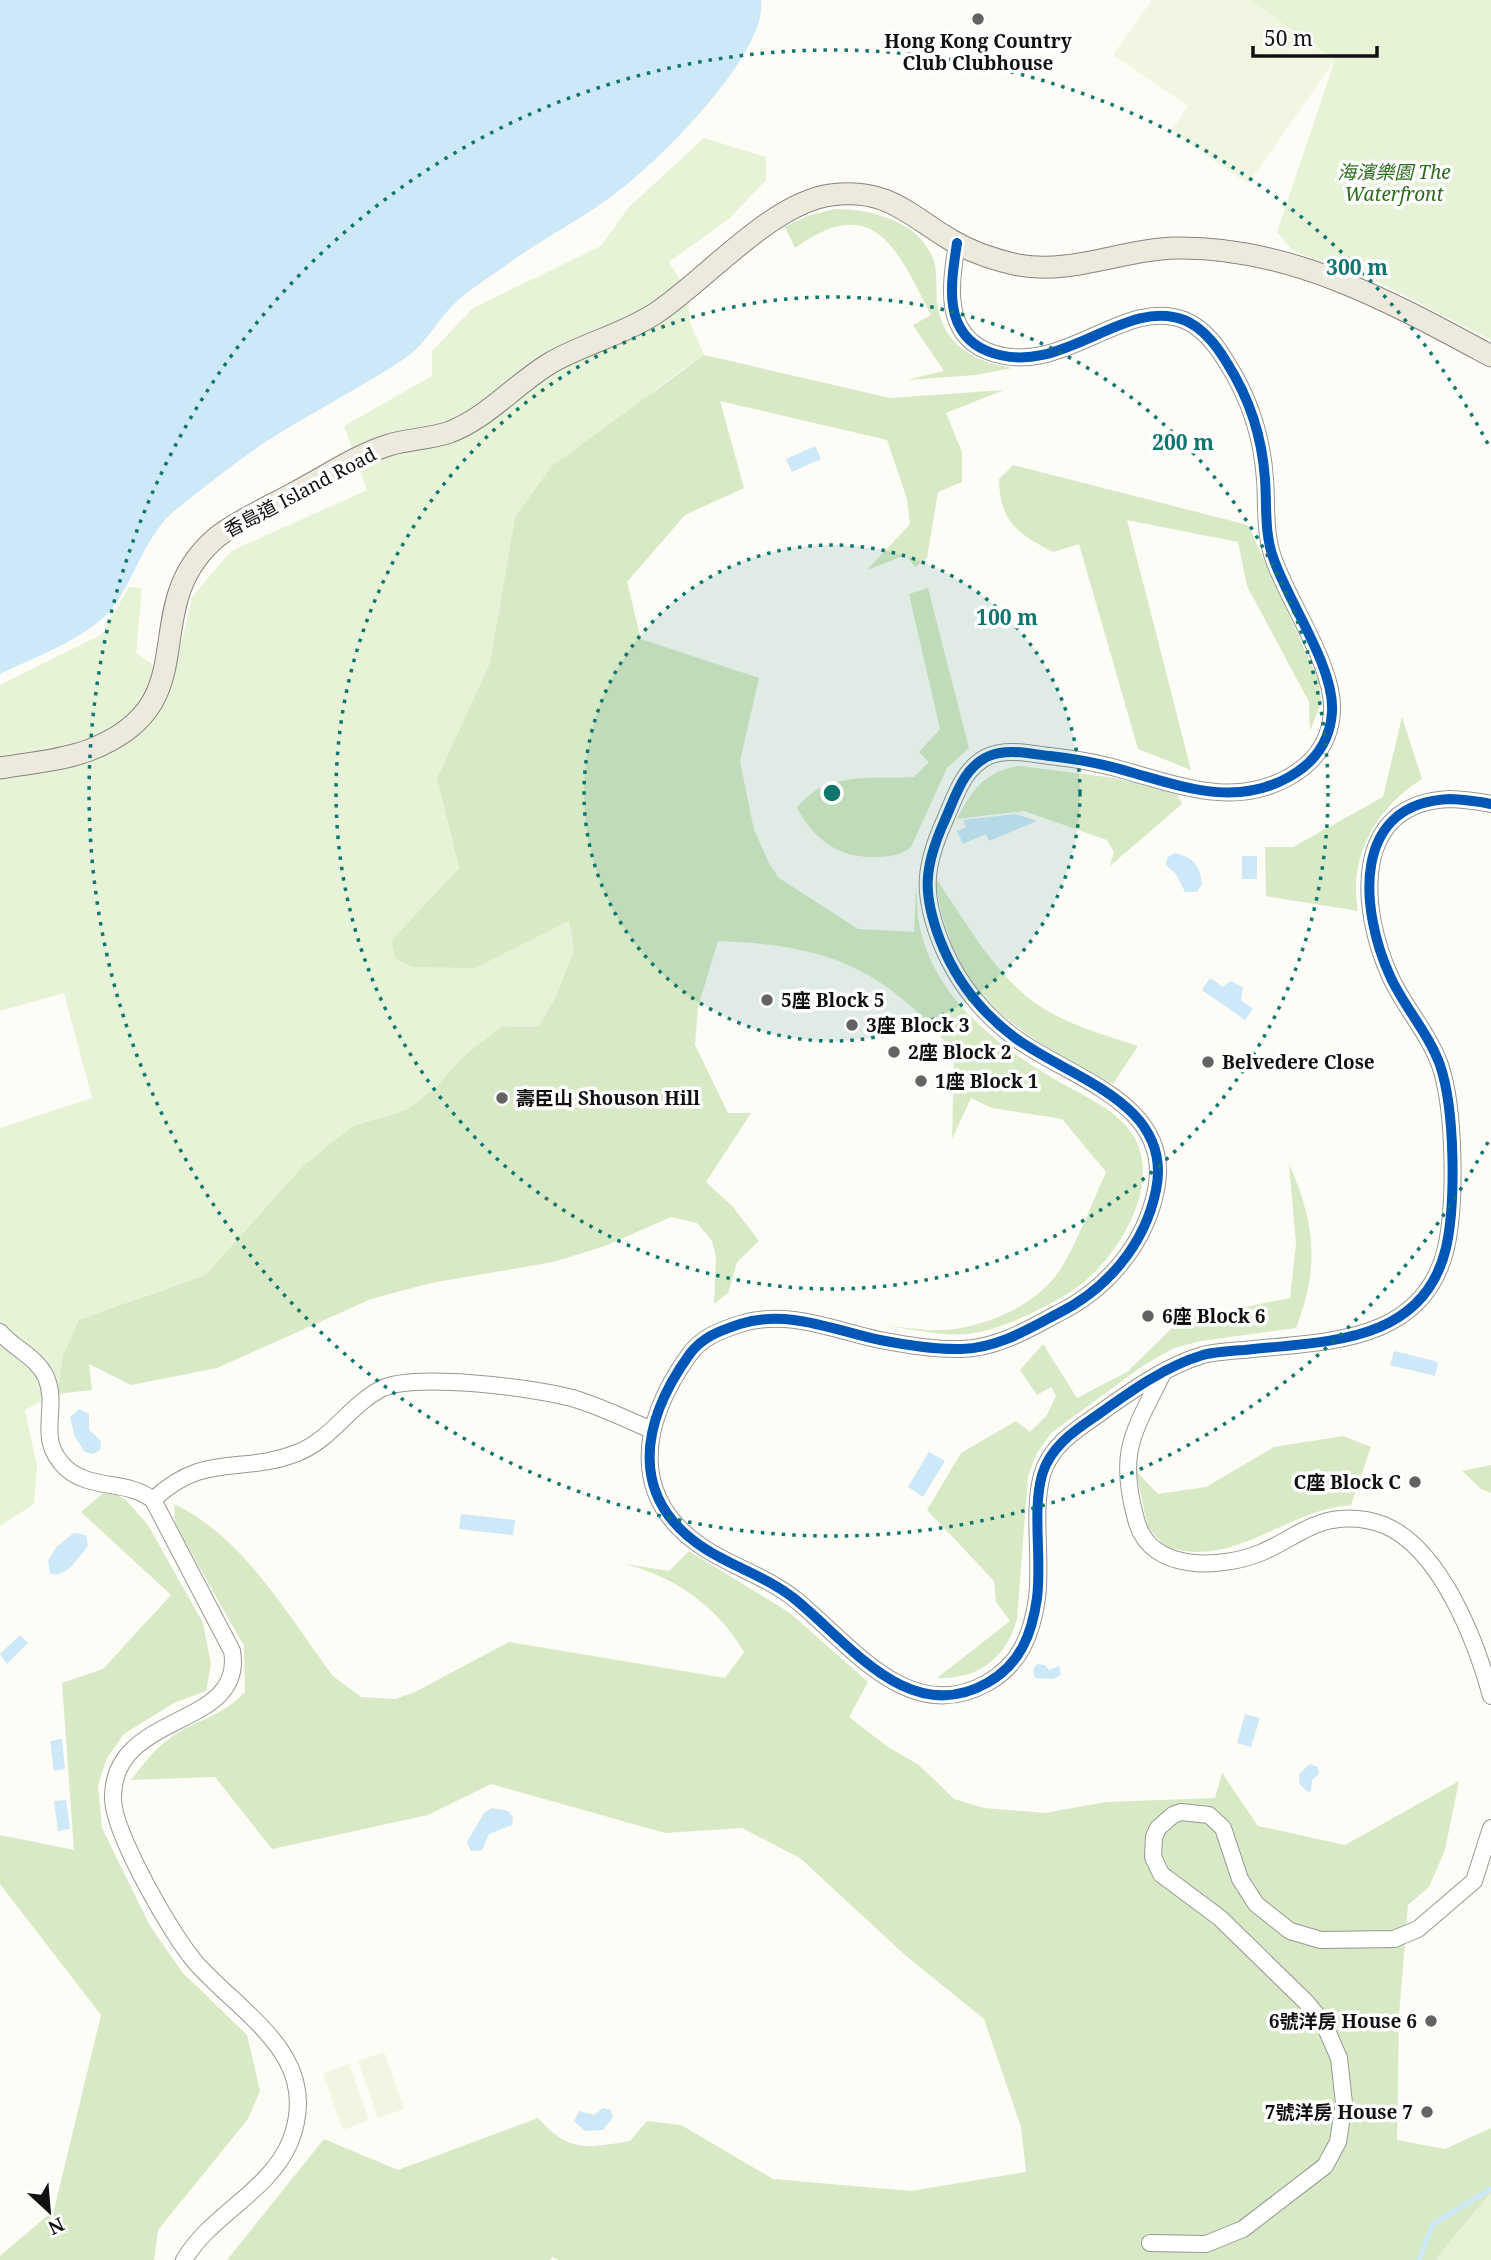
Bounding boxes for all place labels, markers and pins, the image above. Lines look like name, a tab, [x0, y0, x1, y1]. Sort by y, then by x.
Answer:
marker: Hong Kong Country Club Clubhouse	[970, 11, 986, 27]
place label: Hong Kong Country Club Clubhouse	[884, 28, 1072, 76]
centre of rings	[820, 781, 844, 805]
place label: 5座 Block 5	[781, 987, 885, 1013]
marker: 5座 Block 5	[759, 992, 775, 1008]
place label: 3座 Block 3	[866, 1012, 970, 1038]
marker: 3座 Block 3	[844, 1017, 860, 1033]
place label: 2座 Block 2	[908, 1039, 1012, 1065]
marker: 2座 Block 2	[886, 1044, 902, 1060]
place label: Belvedere Close	[1222, 1049, 1375, 1075]
marker: Belvedere Close	[1200, 1054, 1216, 1070]
place label: 1座 Block 1	[935, 1068, 1039, 1094]
marker: 1座 Block 1	[913, 1073, 929, 1089]
place label: 壽臣山 Shouson Hill	[516, 1085, 700, 1111]
marker: 壽臣山 Shouson Hill	[494, 1090, 510, 1106]
place label: 6座 Block 6	[1162, 1303, 1266, 1329]
marker: 6座 Block 6	[1140, 1308, 1156, 1324]
place label: C座 Block C	[1293, 1469, 1401, 1495]
marker: C座 Block C	[1407, 1474, 1423, 1490]
place label: 6號洋房 House 6	[1269, 2008, 1417, 2034]
marker: 6號洋房 House 6	[1423, 2013, 1439, 2029]
place label: 7號洋房 House 7	[1265, 2099, 1413, 2125]
marker: 7號洋房 House 7	[1419, 2104, 1435, 2120]

